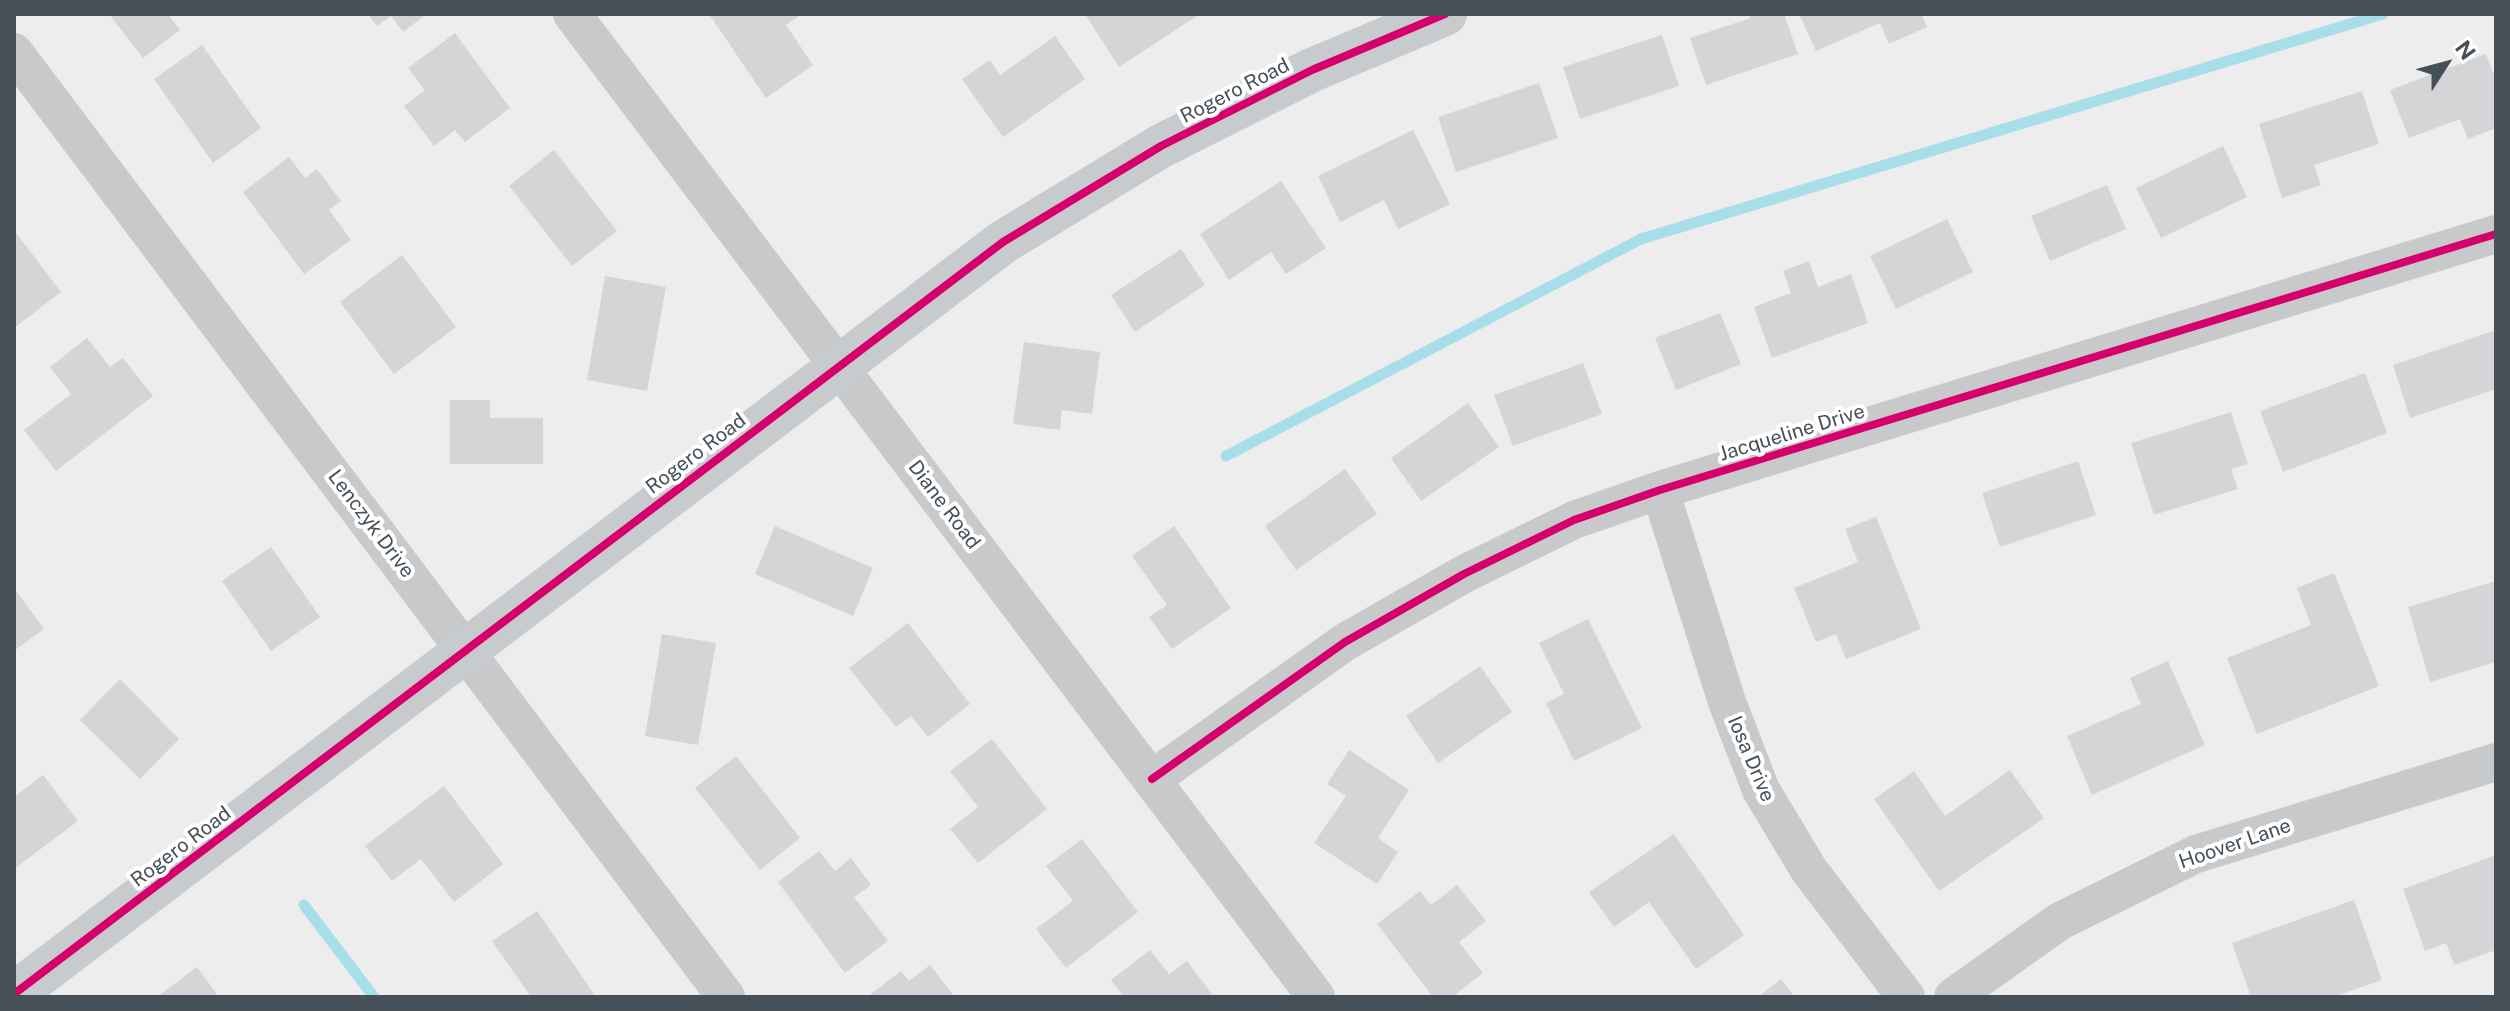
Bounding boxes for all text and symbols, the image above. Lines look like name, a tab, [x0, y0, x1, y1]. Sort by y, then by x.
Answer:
north arrow	[2406, 24, 2486, 104]
text: N	[2450, 35, 2481, 64]
street label: Rogero Road	[1177, 53, 1293, 129]
street label: Jacqueline Drive	[1716, 399, 1868, 467]
street label: Rogero Road	[641, 409, 751, 499]
street label: Diane Road	[903, 456, 985, 554]
street label: Lenczyk Drive	[323, 465, 419, 583]
street label: Iosa Drive	[1722, 713, 1780, 805]
street label: Rogero Road	[126, 802, 236, 892]
street label: Hoover Lane	[2176, 814, 2294, 874]

